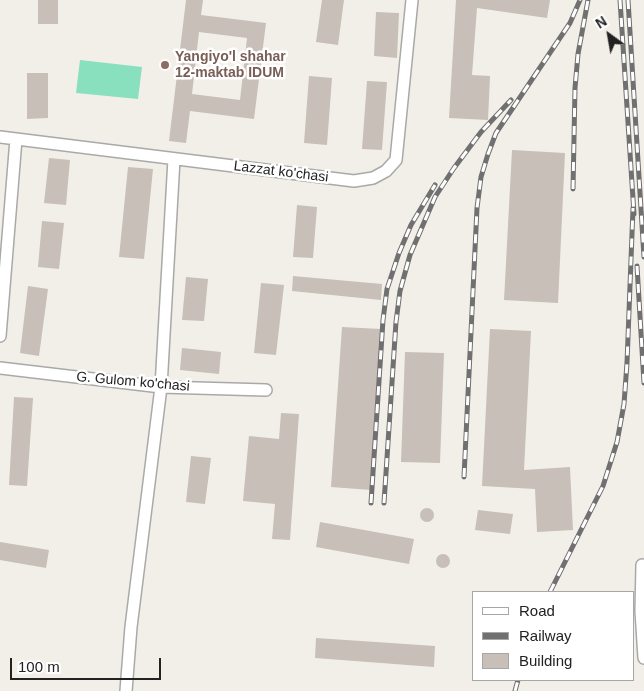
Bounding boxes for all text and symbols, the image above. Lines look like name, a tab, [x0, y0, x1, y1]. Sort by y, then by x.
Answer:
north arrow	[584, 10, 634, 60]
text: N	[593, 13, 610, 32]
place label: Yangiyo'l shahar 12-maktab IDUM	[175, 49, 286, 82]
marker: Yangiyo'l shahar 12-maktab IDUM	[159, 59, 171, 71]
street label: Lazzat ko'chasi	[233, 158, 329, 186]
street label: G. Gulom ko'chasi	[76, 369, 190, 395]
legend	[472, 591, 634, 681]
text: Road	[519, 602, 555, 619]
text: Railway	[519, 627, 572, 644]
scale bar	[12, 648, 164, 680]
text: Building	[519, 652, 572, 669]
text: 100 m	[18, 658, 60, 675]

